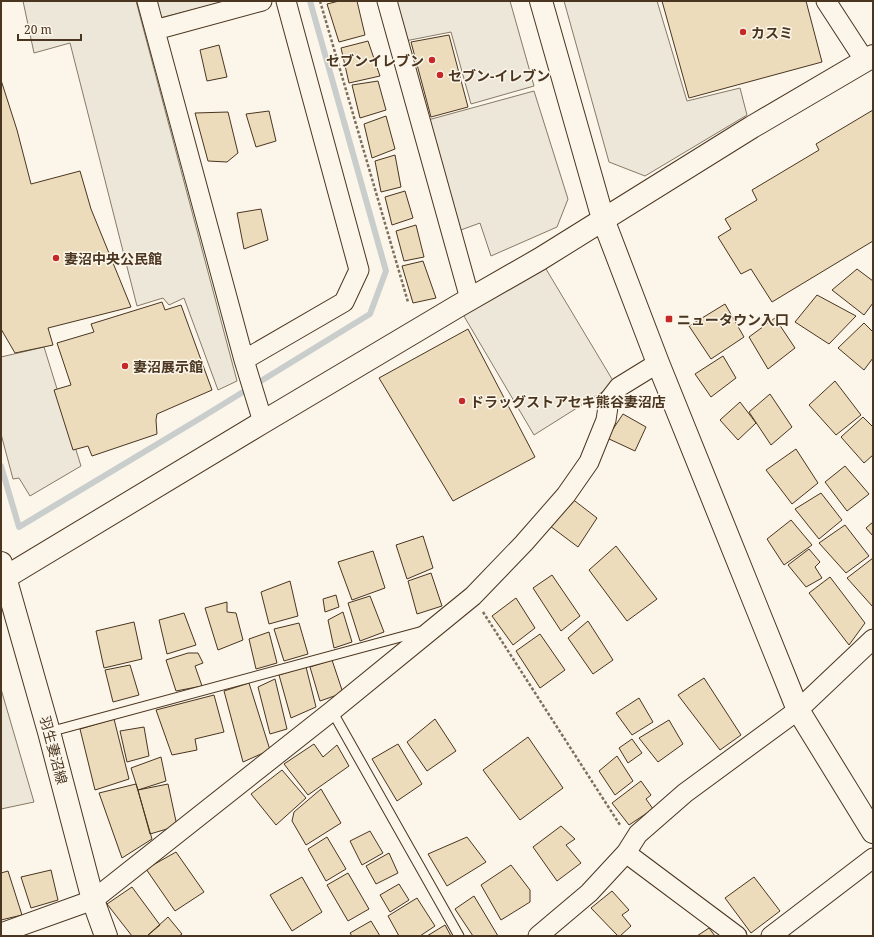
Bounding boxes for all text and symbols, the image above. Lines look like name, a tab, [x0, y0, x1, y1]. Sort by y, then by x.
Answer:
scale bar	[18, 16, 81, 42]
text: 20 m	[24, 21, 52, 38]
place label: カスミ	[751, 23, 793, 42]
marker: カスミ	[738, 27, 748, 37]
place label: セブンイレブン	[326, 51, 424, 70]
marker: セブンイレブン	[427, 55, 437, 65]
place label: セブン-イレブン	[448, 66, 550, 85]
marker: セブン-イレブン	[435, 70, 445, 80]
place label: 妻沼中央公民館	[64, 249, 162, 268]
marker: 妻沼中央公民館	[51, 253, 61, 263]
place label: ニュータウン入口	[677, 310, 789, 329]
marker: ニュータウン入口	[664, 314, 674, 324]
place label: 妻沼展示館	[133, 357, 203, 376]
marker: 妻沼展示館	[120, 361, 130, 371]
place label: ドラッグストアセキ熊谷妻沼店	[470, 392, 666, 411]
marker: ドラッグストアセキ熊谷妻沼店	[457, 396, 467, 406]
street label: 羽生妻沼線	[36, 714, 72, 786]

